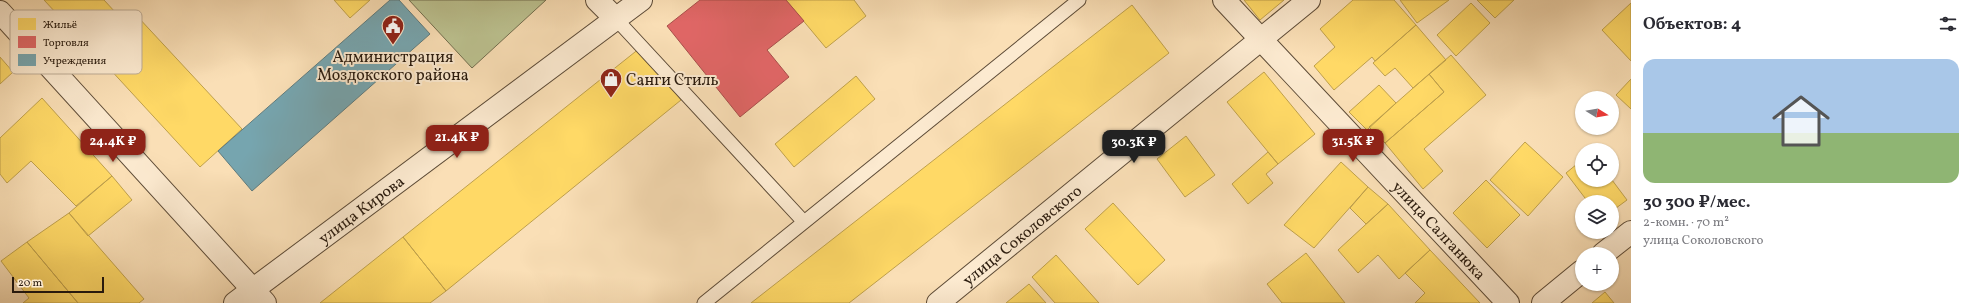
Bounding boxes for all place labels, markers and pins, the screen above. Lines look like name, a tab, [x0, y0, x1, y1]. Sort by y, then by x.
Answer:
public building icon: Администрация Моздокского района	[380, 13, 406, 46]
place label: Администрация Моздокского района	[317, 47, 469, 87]
shop icon: Санги Стиль	[598, 66, 624, 99]
place label: Санги Стиль	[626, 70, 719, 92]
pin: 21.4K ₽	[420, 125, 494, 159]
pin: 24.4K ₽	[76, 129, 150, 163]
pin: 31.5K ₽	[1316, 129, 1390, 163]
pin: 30.3K ₽	[1097, 130, 1171, 164]

